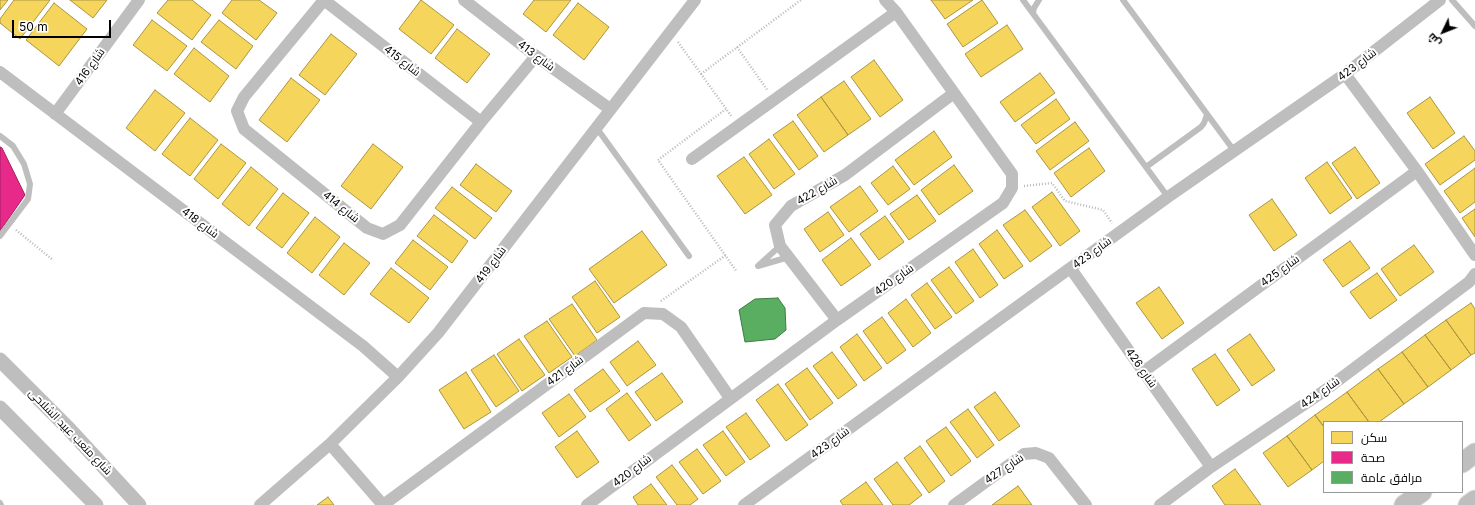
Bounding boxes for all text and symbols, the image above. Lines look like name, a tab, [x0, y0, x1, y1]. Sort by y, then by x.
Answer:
scale bar	[14, 12, 113, 38]
north arrow	[1423, 12, 1463, 52]
text: 50 m	[19, 19, 48, 34]
text: ش	[1424, 30, 1444, 50]
street label: شارع 413	[515, 38, 557, 74]
street label: شارع 415	[381, 43, 423, 79]
street label: شارع 416	[72, 46, 108, 88]
street label: شارع 423	[1335, 46, 1379, 84]
street label: شارع 422	[794, 174, 840, 208]
street label: شارع 414	[320, 188, 362, 226]
street label: شارع 418	[179, 205, 221, 241]
street label: شارع 423	[1070, 234, 1114, 272]
street label: شارع 419	[473, 244, 509, 286]
street label: شارع 425	[1258, 252, 1302, 290]
street label: شارع 420	[872, 262, 916, 298]
street label: شارع 426	[1123, 346, 1159, 390]
street label: شارع 421	[544, 353, 586, 389]
street label: شارع 424	[1298, 375, 1342, 411]
street label: شارع متعب عبيد الشلاحى	[26, 386, 114, 478]
legend	[1323, 421, 1463, 493]
street label: شارع 423	[808, 424, 852, 462]
text: سكن	[1361, 430, 1387, 445]
text: صحة	[1361, 450, 1385, 465]
street label: شارع 427	[982, 451, 1026, 487]
street label: شارع 420	[610, 452, 654, 490]
text: مرافق عامة	[1361, 470, 1422, 485]

